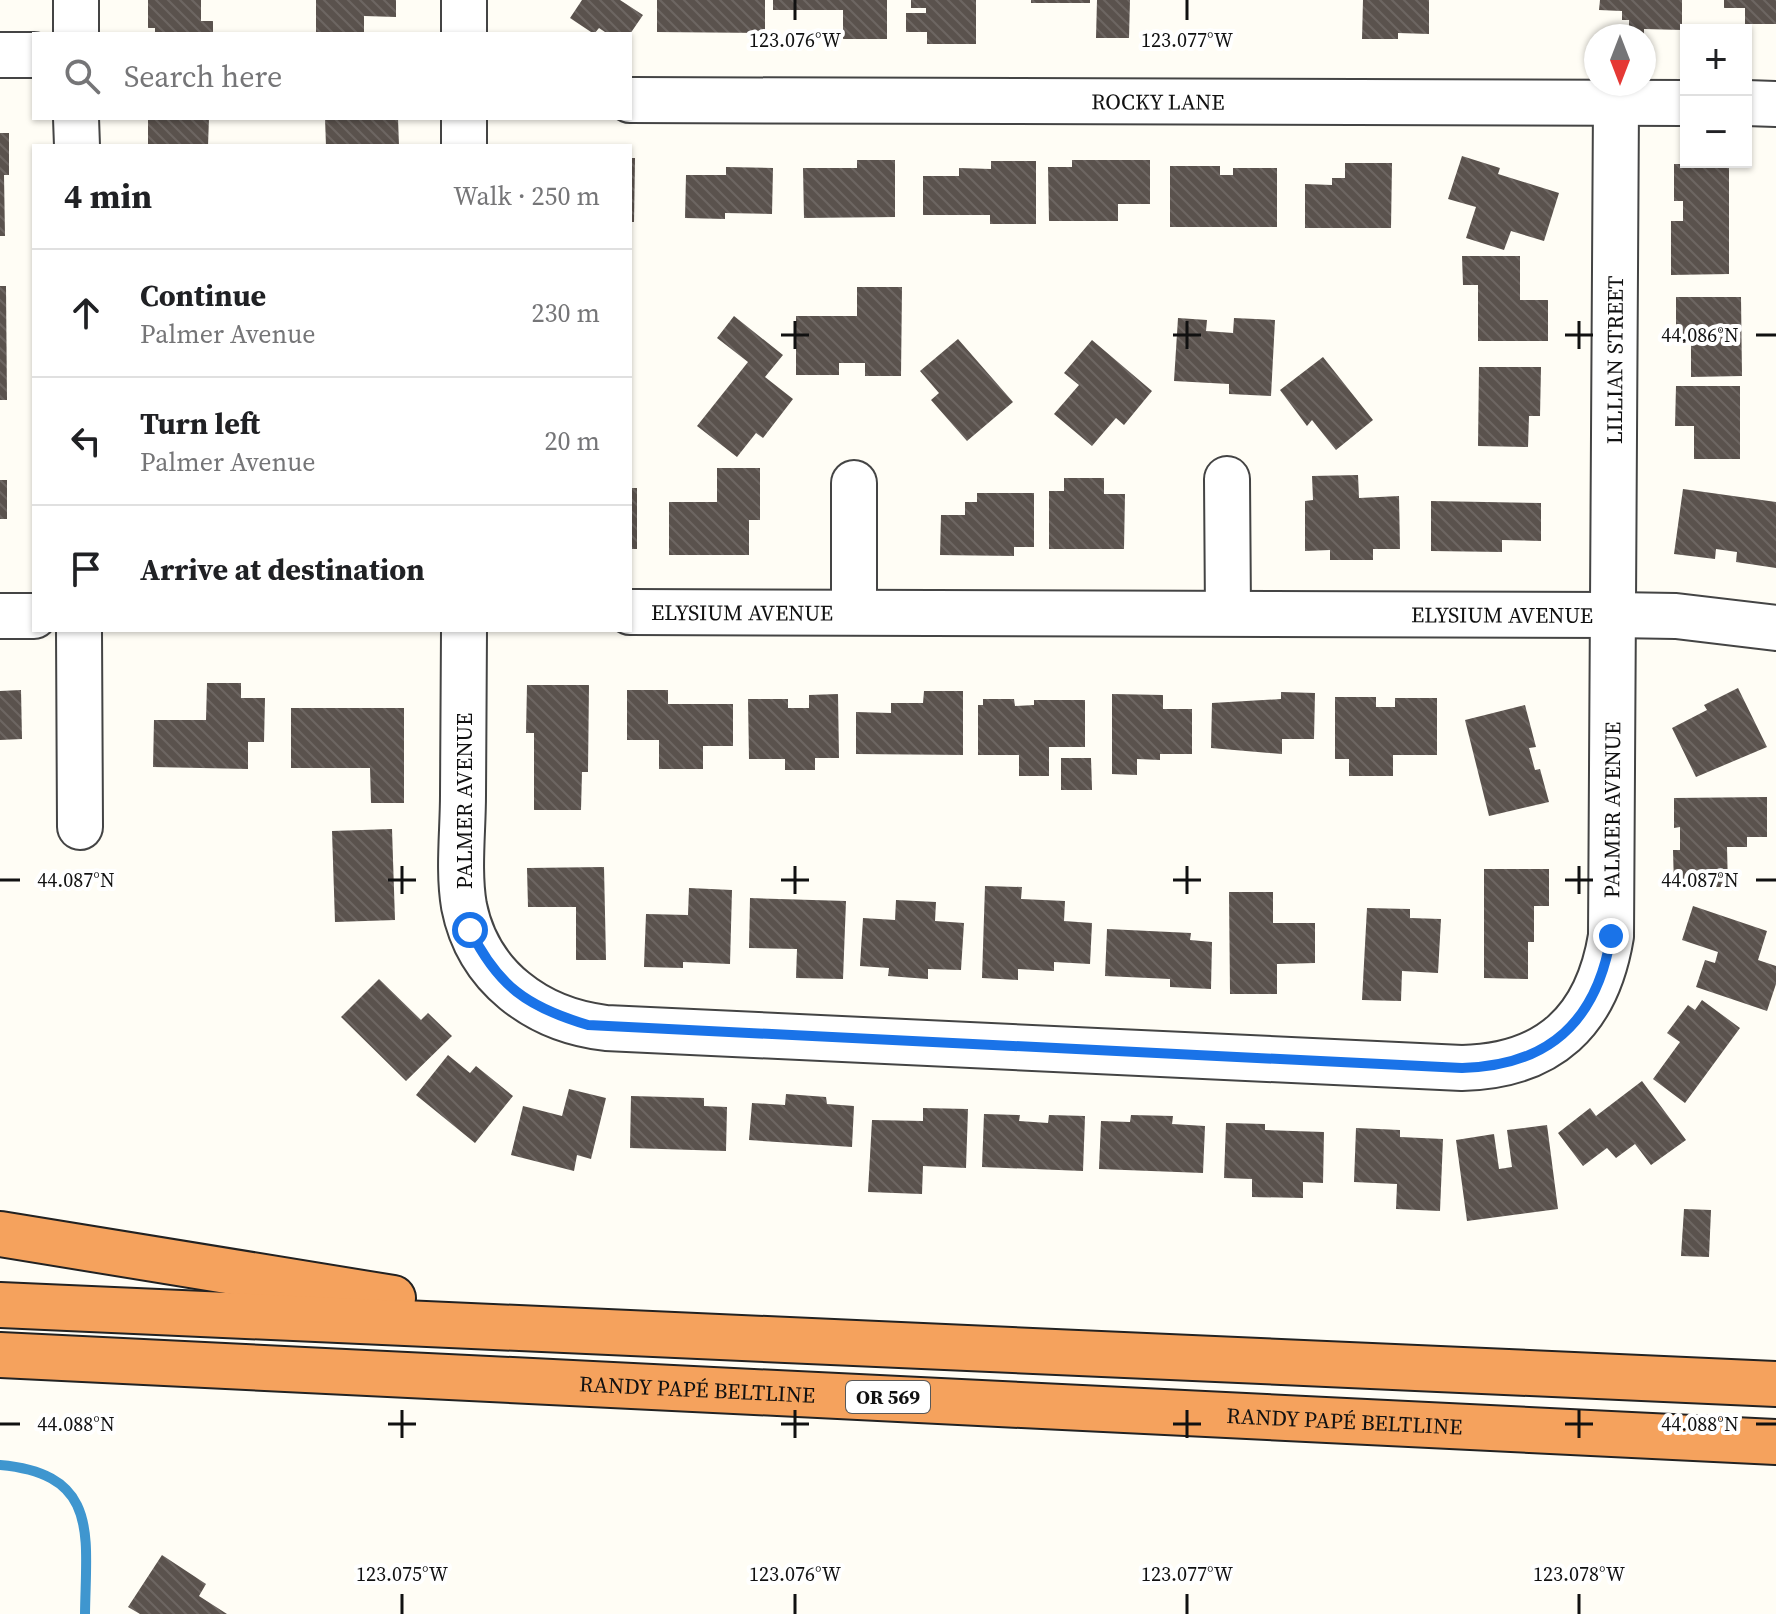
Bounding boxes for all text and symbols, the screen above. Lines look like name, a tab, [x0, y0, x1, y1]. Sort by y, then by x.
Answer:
north arrow	[1584, 24, 1656, 96]
map controls	[1680, 24, 1752, 168]
button: +	[1680, 24, 1752, 96]
text: 123.076°W	[749, 26, 842, 54]
text: 123.077°W	[1141, 26, 1234, 54]
search box	[32, 32, 632, 120]
icon: search	[60, 54, 104, 98]
text: Search here	[124, 56, 282, 97]
street label: ROCKY LANE	[1091, 86, 1225, 117]
button: −	[1680, 96, 1752, 168]
text: 4 min	[64, 173, 152, 219]
text: Walk · 250 m	[453, 178, 600, 214]
text: Continue	[140, 275, 266, 316]
street label: LILLIAN STREET	[1599, 275, 1630, 444]
icon: ahead	[64, 291, 108, 335]
text: 230 m	[532, 295, 600, 331]
text: Palmer Avenue	[140, 316, 315, 352]
text: 44.086°N	[1661, 321, 1739, 349]
text: Turn left	[140, 403, 260, 444]
icon: left	[64, 419, 108, 463]
text: 20 m	[545, 423, 600, 459]
text: Palmer Avenue	[140, 444, 315, 480]
icon: arrive	[64, 547, 108, 591]
text: Arrive at destination	[140, 549, 425, 590]
street label: ELYSIUM AVENUE	[651, 597, 833, 628]
street label: ELYSIUM AVENUE	[1411, 599, 1593, 630]
street label: PALMER AVENUE	[449, 713, 479, 889]
street label: PALMER AVENUE	[1596, 722, 1627, 898]
text: 44.087°N	[37, 866, 115, 894]
text: 44.087°N	[1661, 866, 1739, 894]
route start	[452, 912, 488, 948]
route end	[1593, 918, 1629, 954]
street label: RANDY PAPÉ BELTLINE	[578, 1368, 816, 1410]
road number: OR 569	[846, 1381, 930, 1413]
street label: RANDY PAPÉ BELTLINE	[1226, 1400, 1463, 1442]
text: 44.088°N	[37, 1410, 115, 1438]
text: 44.088°N	[1661, 1410, 1739, 1438]
text: 123.075°W	[356, 1560, 449, 1588]
text: 123.076°W	[749, 1560, 842, 1588]
text: 123.077°W	[1141, 1560, 1234, 1588]
text: 123.078°W	[1533, 1560, 1626, 1588]

